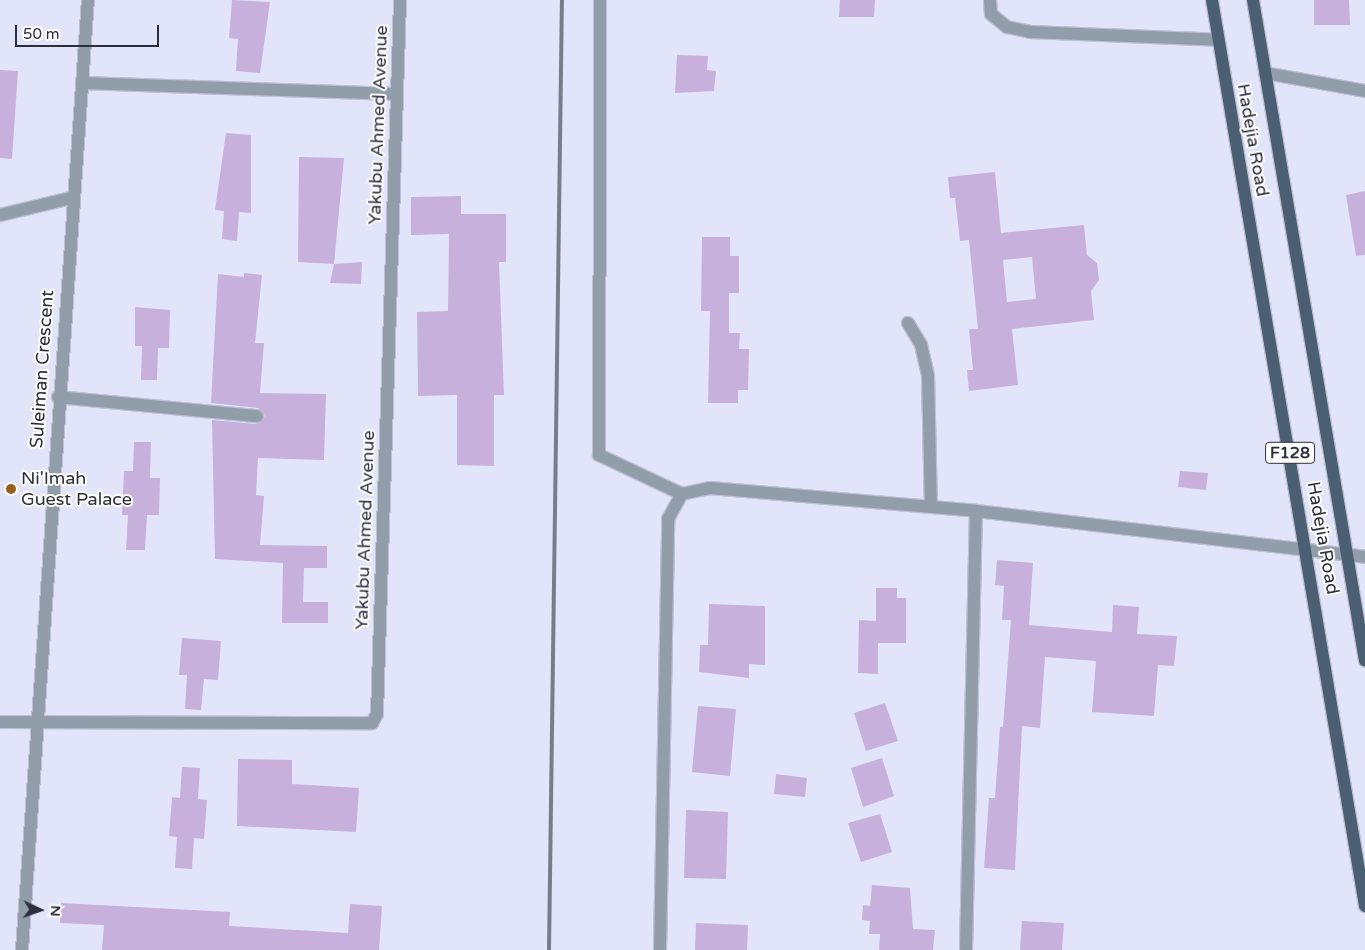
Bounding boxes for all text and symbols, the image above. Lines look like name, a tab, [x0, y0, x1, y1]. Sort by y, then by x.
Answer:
scale bar	[18, 15, 161, 47]
text: 50 m	[23, 25, 60, 43]
street label: Yakubu Ahmed Avenue	[364, 25, 392, 225]
street label: Hadejia Road	[1232, 82, 1274, 198]
street label: Suleiman Crescent	[26, 289, 58, 449]
street label: Yakubu Ahmed Avenue	[351, 430, 379, 630]
road number: F128	[1265, 439, 1315, 466]
place label: Ni'Imah Guest Palace	[21, 468, 132, 510]
street label: Hadejia Road	[1302, 480, 1344, 596]
marker: Ni'Imah Guest Palace	[5, 483, 17, 495]
north arrow	[15, 885, 65, 935]
text: N	[47, 905, 64, 917]

